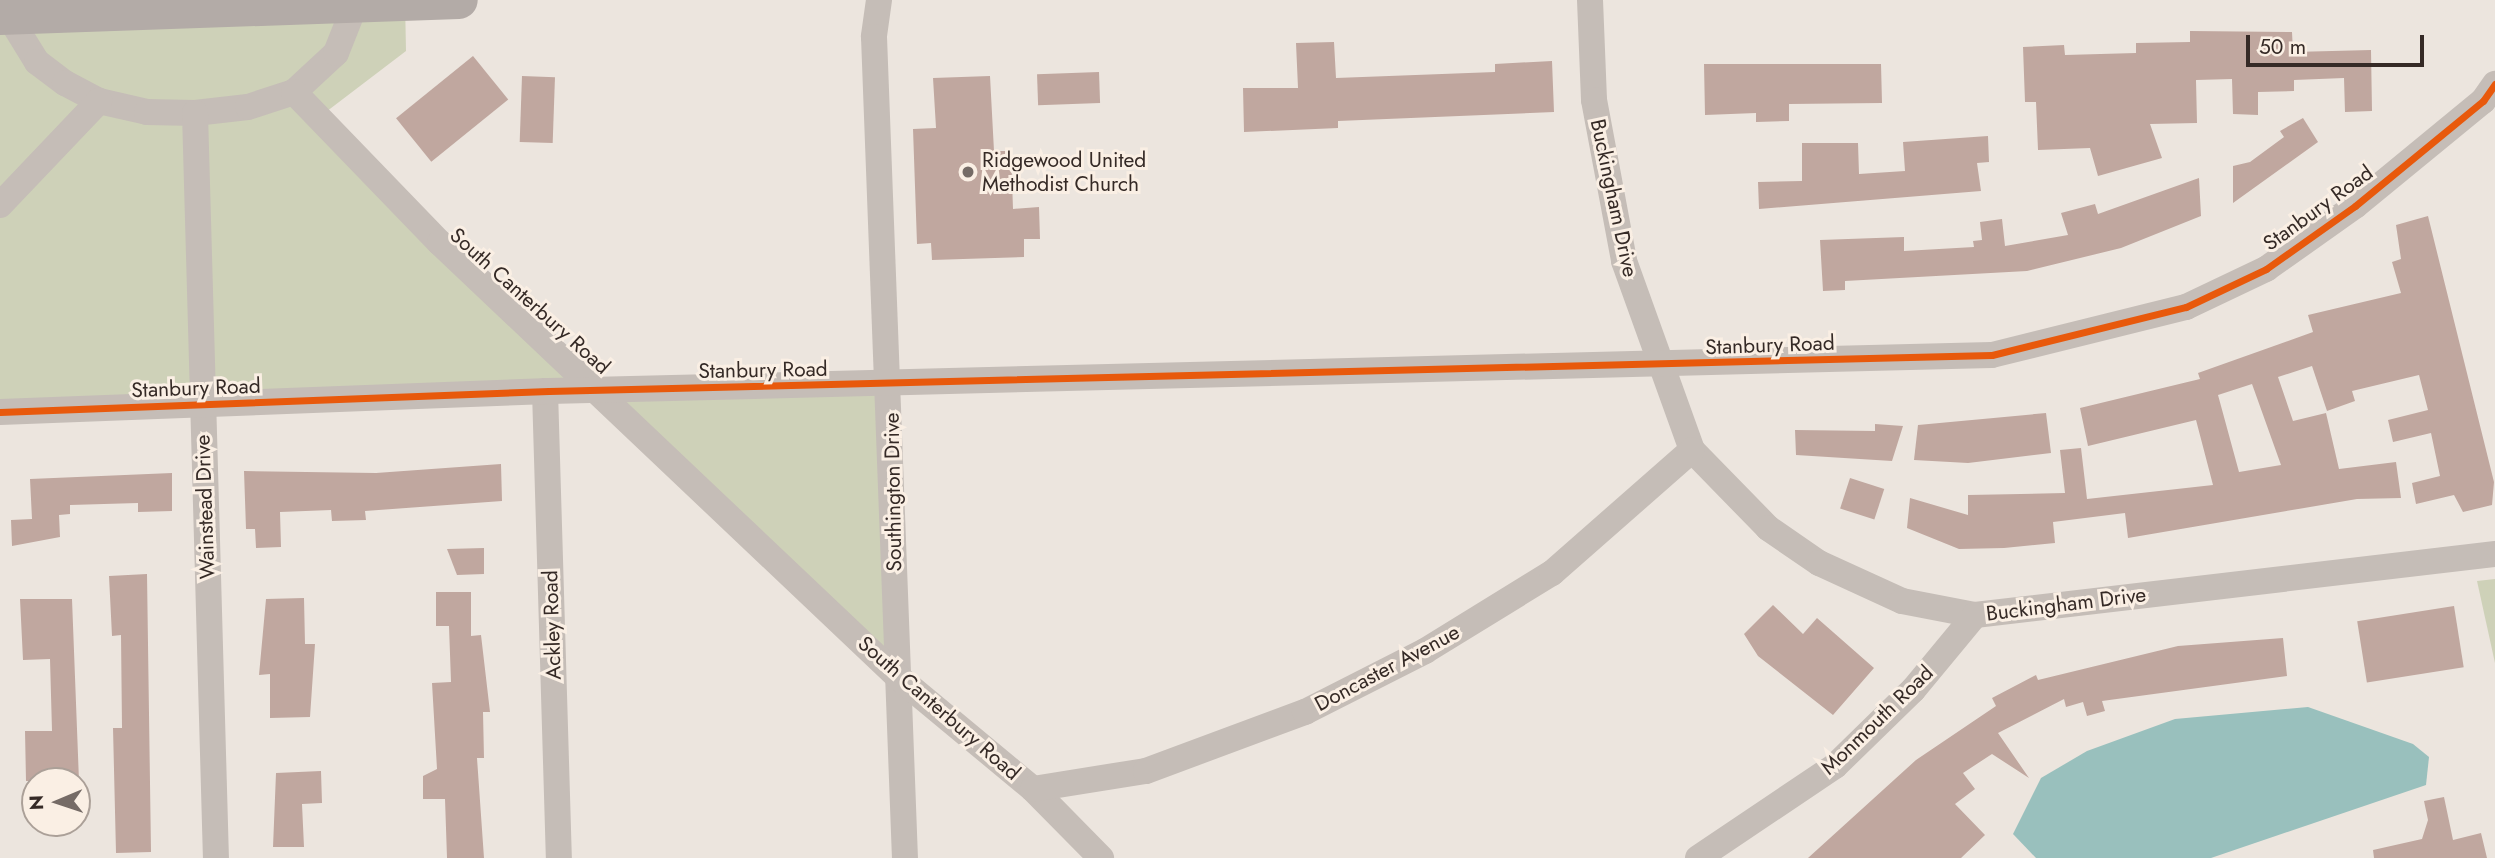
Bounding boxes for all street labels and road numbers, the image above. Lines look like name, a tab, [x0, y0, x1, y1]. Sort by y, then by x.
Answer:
street label: Buckingham Drive	[1585, 117, 1643, 279]
street label: Stanbury Road	[2258, 160, 2378, 256]
street label: South Canterbury Road	[445, 223, 615, 379]
street label: Stanbury Road	[1705, 330, 1835, 360]
street label: Stanbury Road	[698, 356, 828, 384]
street label: Stanbury Road	[131, 373, 261, 403]
street label: Southington Drive	[879, 412, 907, 572]
street label: Wainstead Drive	[190, 434, 220, 580]
street label: Ackley Road	[538, 570, 566, 680]
street label: Buckingham Drive	[1985, 582, 2147, 626]
street label: Doncaster Avenue	[1310, 619, 1464, 717]
street label: South Canterbury Road	[853, 631, 1025, 785]
street label: Monmouth Road	[1816, 660, 1938, 780]

